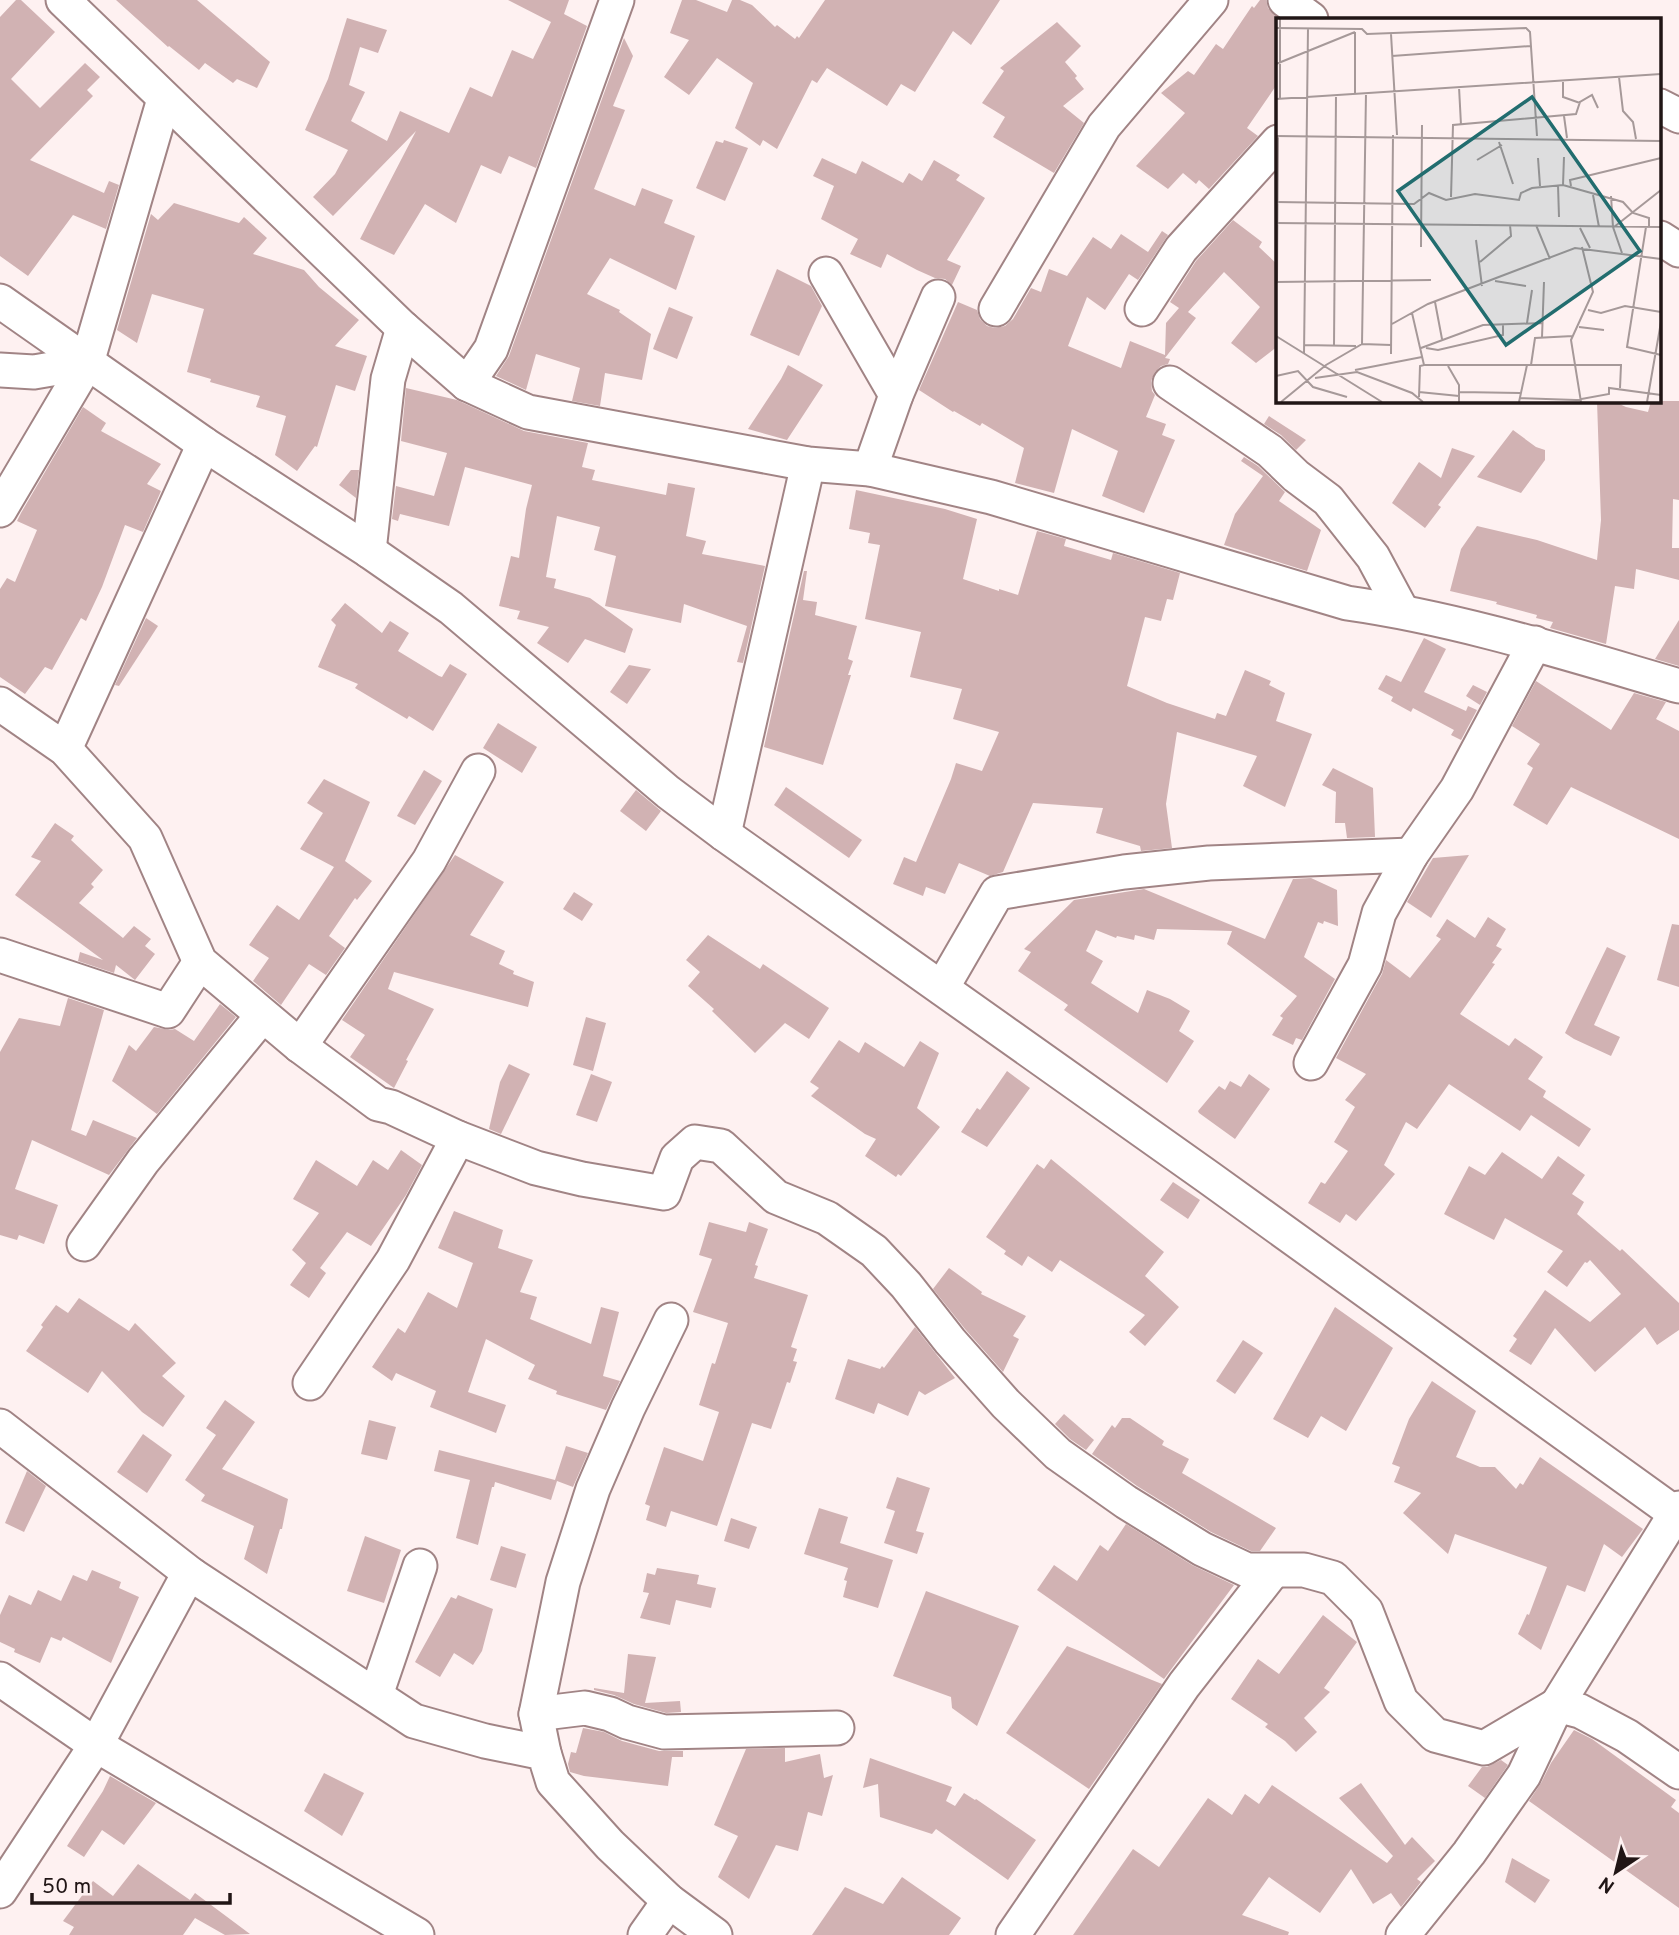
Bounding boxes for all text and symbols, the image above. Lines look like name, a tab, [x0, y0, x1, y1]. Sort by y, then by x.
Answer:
inset map	[1276, 18, 1662, 402]
north arrow	[1581, 1837, 1651, 1907]
scale bar	[32, 1862, 229, 1906]
text: N	[1595, 1871, 1620, 1898]
text: 50 m	[42, 1874, 91, 1901]

